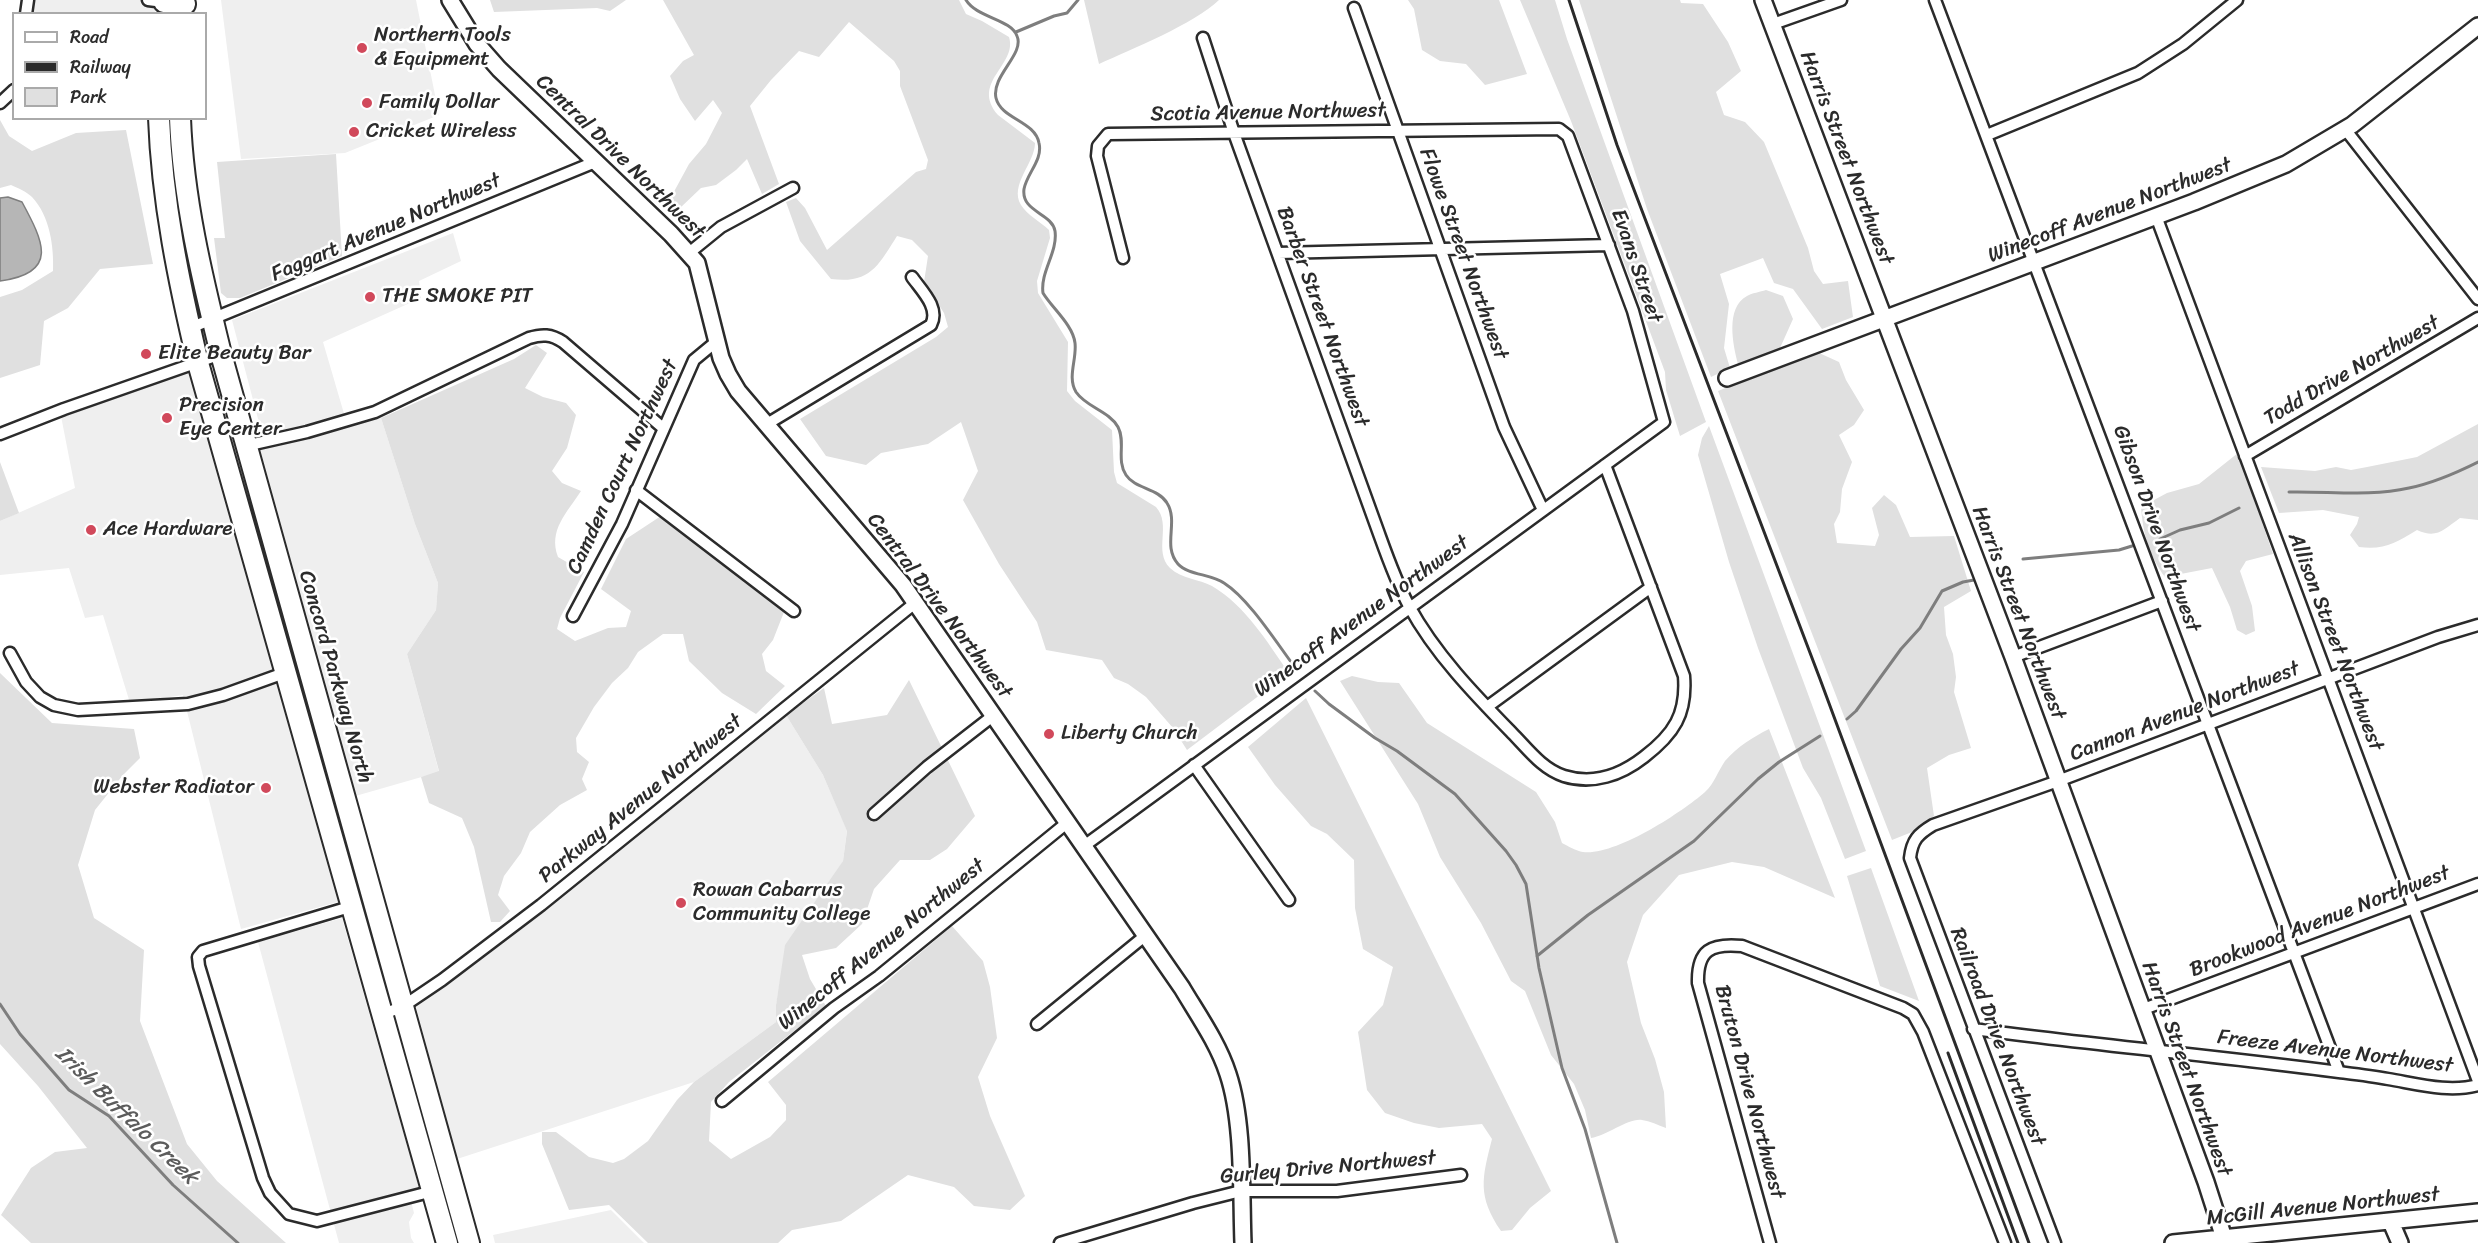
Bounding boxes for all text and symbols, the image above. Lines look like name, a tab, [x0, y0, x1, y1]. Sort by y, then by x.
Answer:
legend	[12, 12, 207, 120]
text: Road	[70, 21, 109, 53]
place label: Northern Tools & Equipment	[374, 23, 511, 73]
marker: Northern Tools & Equipment	[355, 41, 369, 55]
street label: Harris Street Northwest	[1794, 48, 1898, 268]
text: Railway	[70, 51, 131, 83]
street label: Central Drive Northwest	[530, 70, 710, 244]
text: Park	[70, 81, 107, 113]
place label: Family Dollar	[379, 90, 499, 116]
marker: Family Dollar	[360, 96, 374, 110]
street label: Scotia Avenue Northwest	[1150, 98, 1386, 128]
place label: Cricket Wireless	[366, 119, 516, 145]
marker: Cricket Wireless	[347, 125, 361, 139]
street label: Flowe Street Northwest	[1413, 145, 1513, 363]
street label: Winecoff Avenue Northwest	[1985, 153, 2235, 269]
street label: Faggart Avenue Northwest	[267, 168, 505, 288]
street label: Barber Street Northwest	[1270, 203, 1374, 431]
street label: Evans Street	[1605, 206, 1667, 326]
place label: THE SMOKE PIT	[382, 284, 532, 310]
marker: THE SMOKE PIT	[363, 290, 377, 304]
street label: Todd Drive Northwest	[2260, 310, 2444, 432]
place label: Elite Beauty Bar	[158, 341, 311, 367]
marker: Elite Beauty Bar	[139, 347, 153, 361]
street label: Camden Court Northwest	[562, 356, 684, 578]
place label: Precision Eye Center	[179, 393, 282, 443]
marker: Precision Eye Center	[160, 411, 174, 425]
street label: Gibson Drive Northwest	[2107, 422, 2205, 636]
street label: Harris Street Northwest	[1966, 503, 2070, 723]
street label: Central Drive Northwest	[861, 508, 1017, 704]
place label: Ace Hardware	[103, 517, 232, 543]
marker: Ace Hardware	[84, 523, 98, 537]
street label: Allison Street Northwest	[2282, 529, 2388, 755]
street label: Winecoff Avenue Northwest	[1250, 531, 1474, 703]
street label: Concord Parkway North	[293, 568, 377, 786]
street label: Cannon Avenue Northwest	[2067, 657, 2303, 767]
street label: Parkway Avenue Northwest	[534, 709, 748, 889]
place label: Liberty Church	[1061, 721, 1198, 747]
marker: Liberty Church	[1042, 727, 1056, 741]
place label: Webster Radiator	[93, 775, 254, 801]
marker: Webster Radiator	[259, 781, 273, 795]
street label: Winecoff Avenue Northwest	[773, 854, 991, 1036]
street label: Brookwood Avenue Northwest	[2186, 861, 2454, 983]
place label: Rowan Cabarrus Community College	[693, 878, 870, 928]
marker: Rowan Cabarrus Community College	[674, 896, 688, 910]
street label: Railroad Drive Northwest	[1944, 924, 2050, 1150]
street label: Harris Street Northwest	[2135, 958, 2237, 1180]
street label: Bruton Drive Northwest	[1708, 982, 1790, 1202]
street label: Freeze Avenue Northwest	[2216, 1025, 2454, 1079]
water label: Irish Buffalo Creek	[49, 1041, 203, 1191]
street label: Gurley Drive Northwest	[1219, 1146, 1437, 1190]
street label: McGill Avenue Northwest	[2205, 1182, 2441, 1232]

